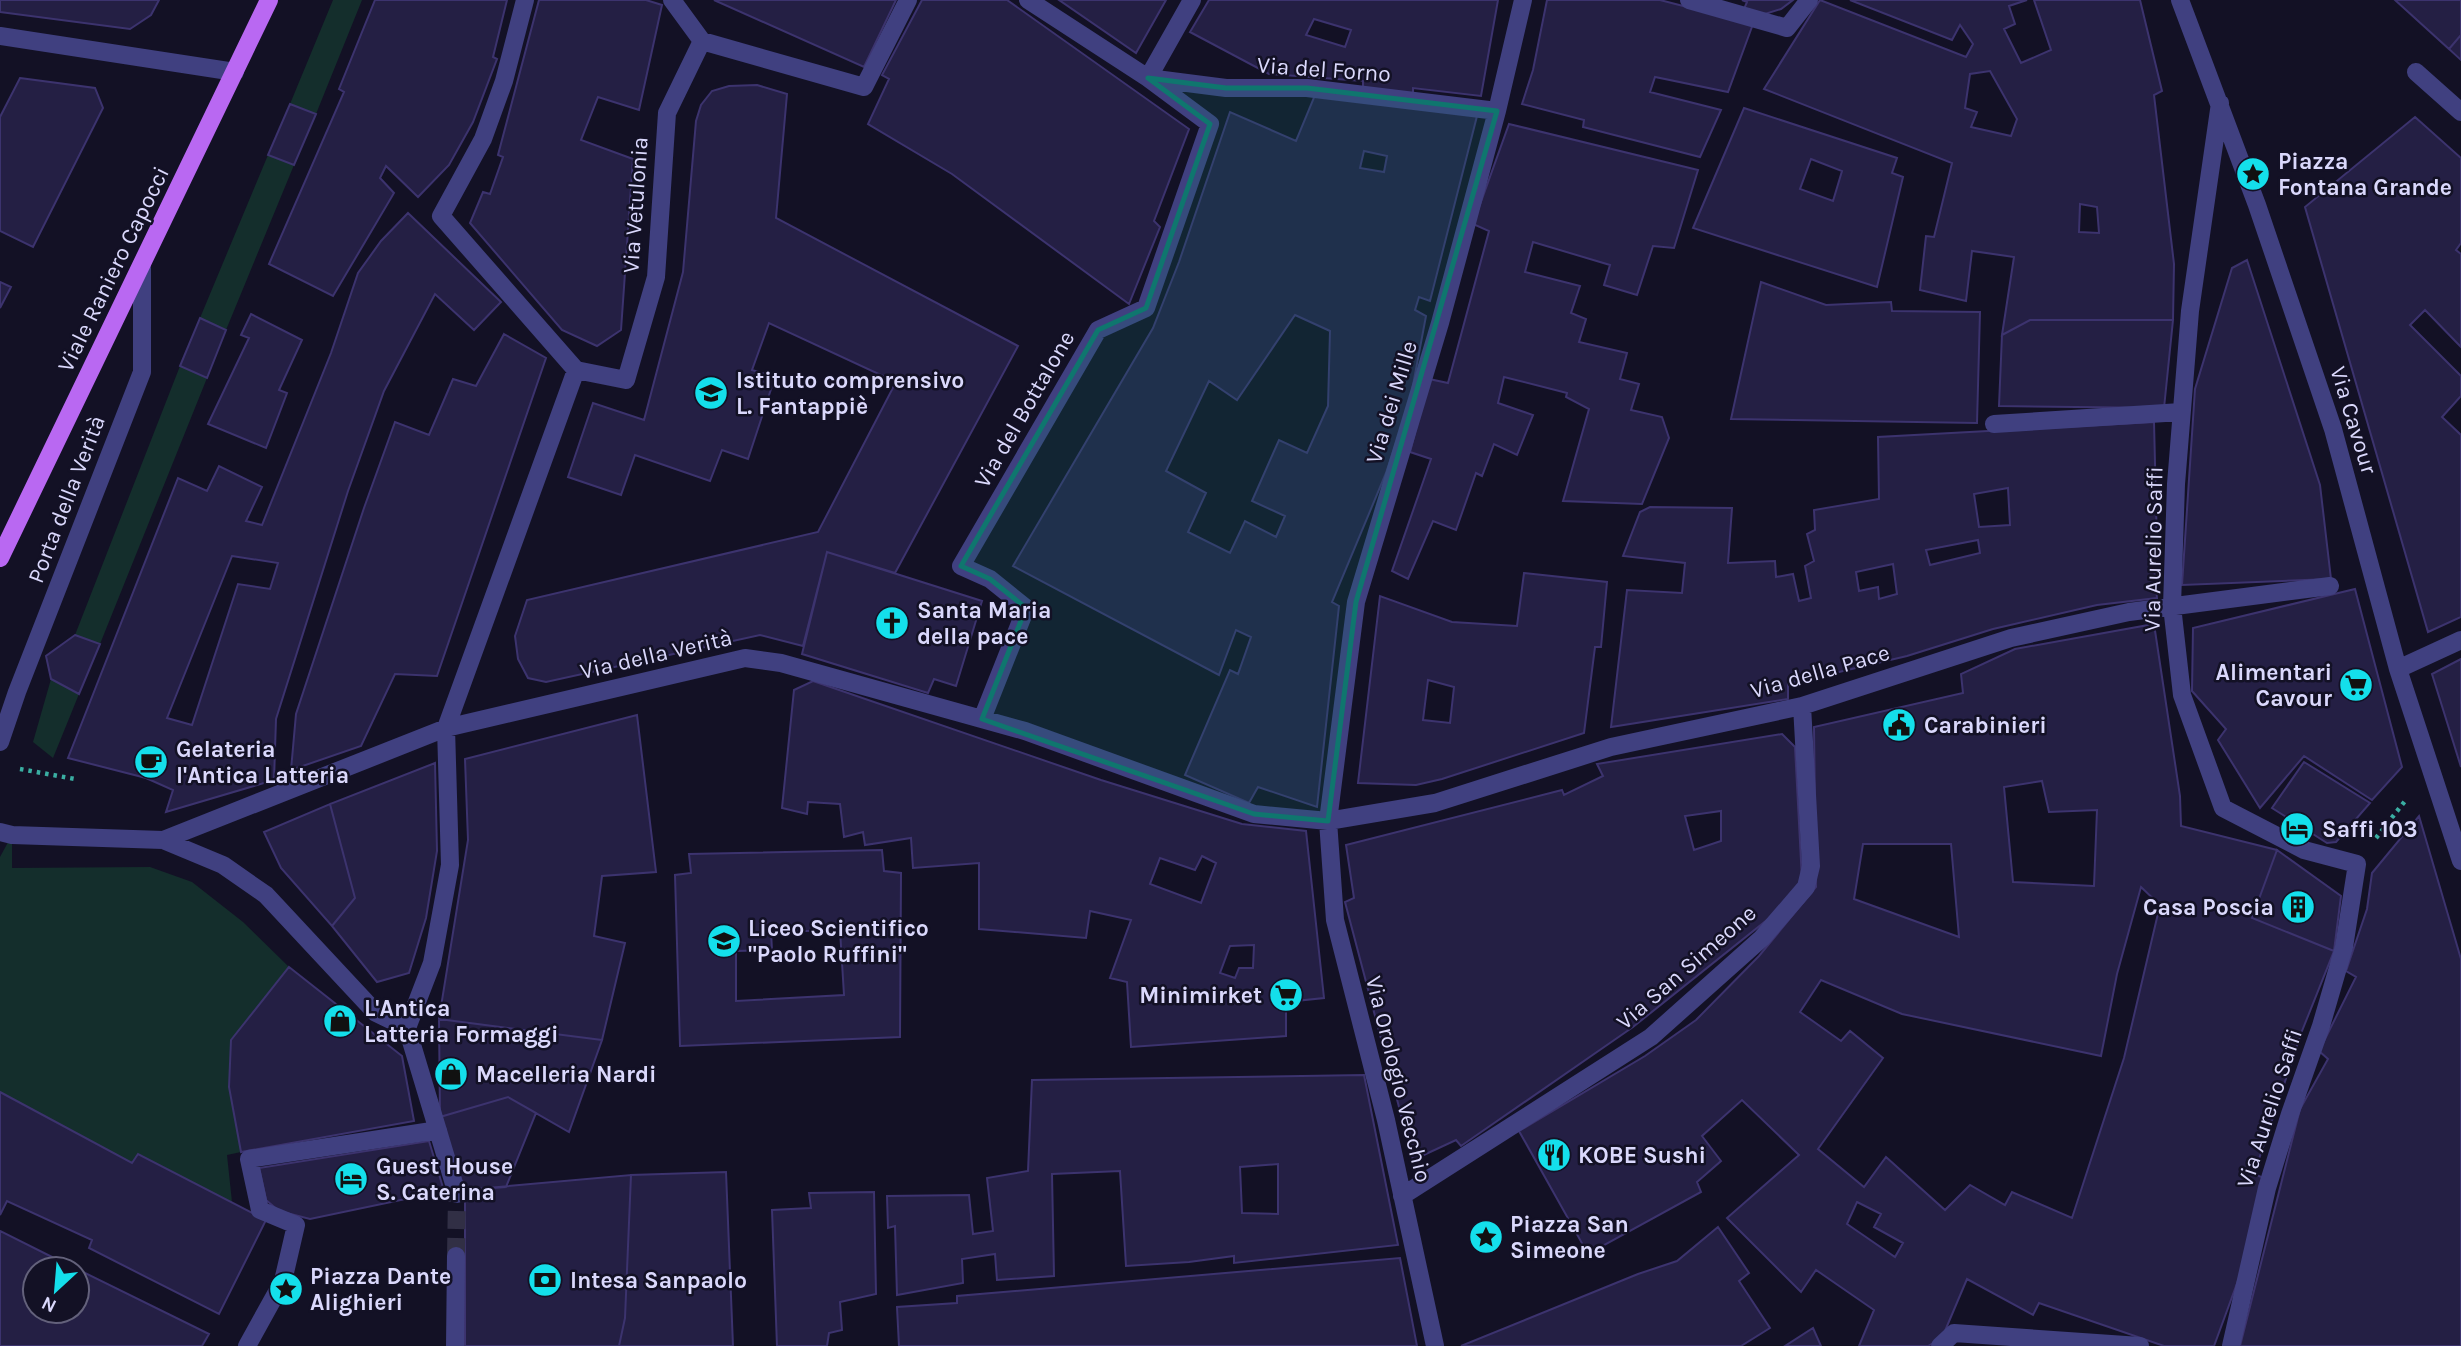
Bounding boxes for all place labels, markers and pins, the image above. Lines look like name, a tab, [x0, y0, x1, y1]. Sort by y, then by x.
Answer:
place label: Piazza Fontana Grande	[2278, 148, 2452, 201]
place icon: Piazza Fontana Grande	[2234, 155, 2272, 193]
place label: Istituto comprensivo L. Fantappiè	[736, 367, 964, 420]
school or university icon: Istituto comprensivo L. Fantappiè	[692, 374, 730, 412]
place label: Santa Maria della pace	[917, 597, 1051, 650]
church icon: Santa Maria della pace	[873, 604, 911, 642]
place label: Alimentari Cavour	[2216, 659, 2332, 712]
supermarket icon: Alimentari Cavour	[2337, 666, 2375, 704]
public building icon: Carabinieri	[1880, 706, 1918, 744]
place label: Carabinieri	[1924, 712, 2047, 739]
place label: Gelateria l'Antica Latteria	[176, 736, 349, 789]
cafe icon: Gelateria l'Antica Latteria	[132, 743, 170, 781]
hotel icon: Saffi 103	[2278, 810, 2316, 848]
place label: Saffi 103	[2322, 816, 2417, 843]
building icon: Casa Poscia	[2279, 888, 2317, 926]
place label: Casa Poscia	[2143, 894, 2274, 921]
place label: Liceo Scientifico "Paolo Ruffini"	[748, 915, 929, 968]
school or university icon: Liceo Scientifico "Paolo Ruffini"	[705, 922, 743, 960]
supermarket icon: Minimirket	[1267, 976, 1305, 1014]
place label: Minimirket	[1139, 982, 1262, 1009]
place label: L'Antica Latteria Formaggi	[364, 995, 558, 1048]
shop icon: L'Antica Latteria Formaggi	[321, 1002, 359, 1040]
shop icon: Macelleria Nardi	[432, 1055, 470, 1093]
place label: Macelleria Nardi	[476, 1061, 657, 1088]
restaurant icon: KOBE Sushi	[1535, 1136, 1573, 1174]
place label: KOBE Sushi	[1578, 1142, 1706, 1169]
place label: Guest House S. Caterina	[376, 1153, 513, 1206]
hotel icon: Guest House S. Caterina	[332, 1160, 370, 1198]
place label: Piazza San Simeone	[1510, 1211, 1629, 1264]
place icon: Piazza San Simeone	[1467, 1218, 1505, 1256]
bank icon: Intesa Sanpaolo	[526, 1261, 564, 1299]
place label: Piazza Dante Alighieri	[310, 1263, 451, 1316]
place label: Intesa Sanpaolo	[570, 1267, 747, 1294]
place icon: Piazza Dante Alighieri	[267, 1270, 305, 1308]

